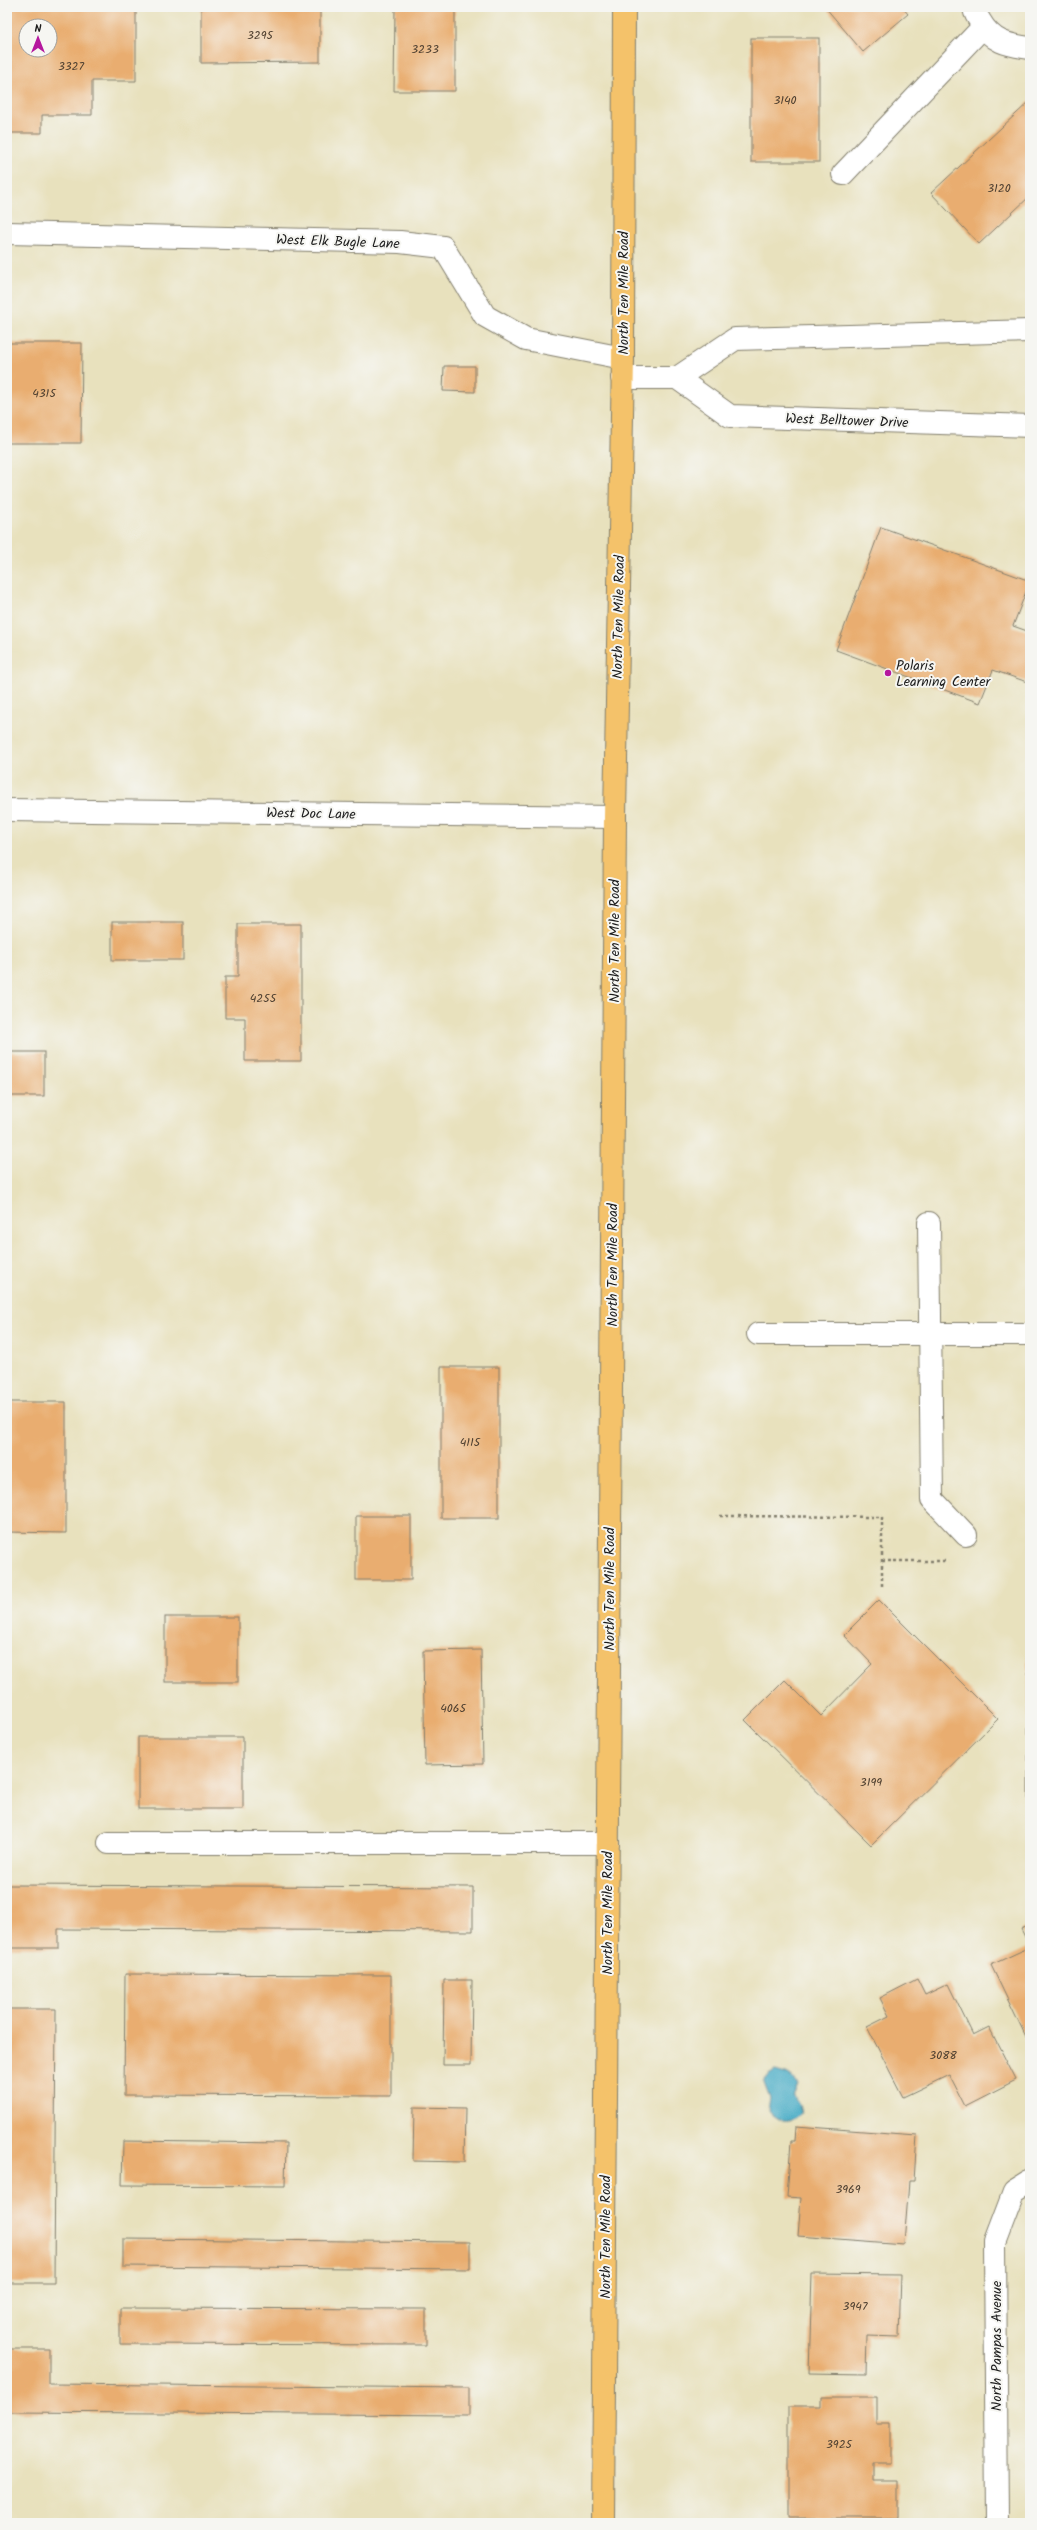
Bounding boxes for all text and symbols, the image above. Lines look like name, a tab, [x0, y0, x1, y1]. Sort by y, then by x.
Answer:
north arrow	[18, 18, 58, 58]
text: N	[35, 20, 42, 38]
house number: 3295	[247, 26, 275, 45]
house number: 3233	[411, 40, 439, 59]
house number: 3327	[58, 57, 85, 76]
house number: 3140	[773, 91, 797, 110]
house number: 3120	[987, 179, 1011, 198]
street label: West Elk Bugle Lane	[276, 229, 401, 255]
street label: North Ten Mile Road	[613, 230, 635, 355]
house number: 4315	[32, 384, 57, 403]
street label: West Belltower Drive	[785, 408, 910, 434]
street label: North Ten Mile Road	[607, 554, 631, 679]
place label: Polaris Learning Center	[896, 655, 992, 693]
marker: Polaris Learning Center	[883, 668, 893, 678]
street label: West Doc Lane	[266, 802, 357, 826]
street label: North Ten Mile Road	[604, 878, 626, 1003]
house number: 4255	[250, 989, 278, 1008]
street label: North Ten Mile Road	[602, 1202, 624, 1327]
house number: 4115	[460, 1433, 482, 1452]
street label: North Ten Mile Road	[599, 1526, 621, 1651]
house number: 4065	[440, 1699, 467, 1718]
house number: 3199	[860, 1773, 882, 1792]
street label: North Ten Mile Road	[597, 1850, 619, 1975]
house number: 3088	[929, 2046, 957, 2065]
street label: North Ten Mile Road	[595, 2174, 617, 2299]
house number: 3969	[835, 2180, 861, 2199]
street label: North Pampas Avenue	[986, 2280, 1008, 2411]
house number: 3947	[843, 2297, 868, 2316]
house number: 3925	[826, 2435, 854, 2454]

